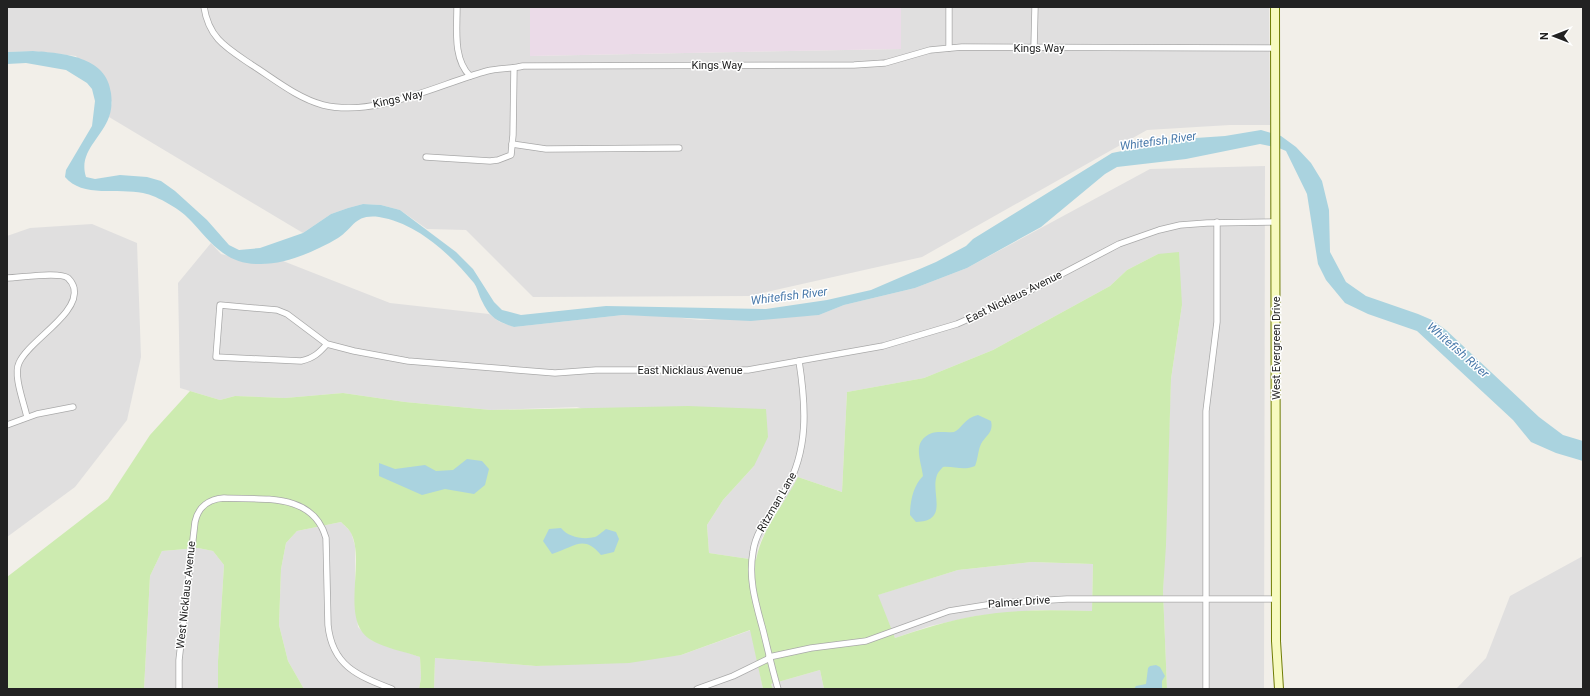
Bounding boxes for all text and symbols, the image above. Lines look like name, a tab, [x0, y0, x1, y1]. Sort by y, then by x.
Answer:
north arrow	[1534, 16, 1574, 56]
text: N	[1538, 32, 1551, 40]
street label: Kings Way	[1014, 42, 1065, 55]
street label: Kings Way	[692, 59, 743, 72]
street label: Kings Way	[372, 87, 425, 111]
water label: Whitefish River	[1119, 129, 1198, 153]
street label: East Nicklaus Avenue	[964, 268, 1064, 326]
water label: Whitefish River	[750, 284, 829, 308]
street label: West Evergreen Drive	[1270, 296, 1283, 400]
water label: Whitefish River	[1424, 319, 1492, 381]
street label: East Nicklaus Avenue	[637, 364, 743, 377]
street label: Ritzman Lane	[755, 470, 799, 534]
street label: West Nicklaus Avenue	[174, 540, 198, 650]
street label: Palmer Drive	[988, 593, 1051, 611]

